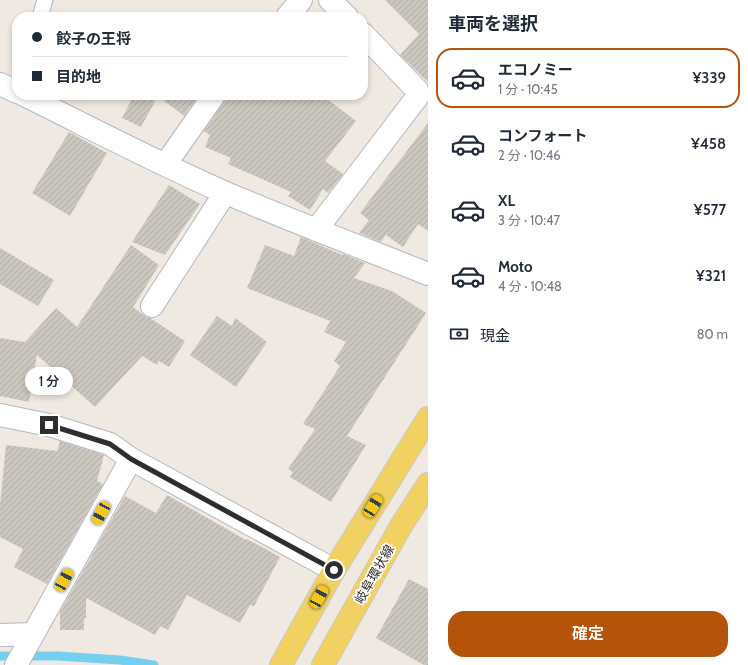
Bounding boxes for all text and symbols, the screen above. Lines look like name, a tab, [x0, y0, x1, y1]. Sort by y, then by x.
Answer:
text: 車両を選択	[448, 13, 538, 35]
text: 餃子の王将	[56, 30, 131, 48]
icon: car	[450, 60, 486, 96]
text: エコノミー	[498, 61, 573, 79]
text: 目的地	[56, 68, 101, 86]
text: ¥339	[692, 69, 726, 87]
text: 1 分 · 10:45	[498, 81, 558, 97]
icon: car	[450, 126, 486, 162]
text: コンフォート	[498, 127, 588, 145]
text: ¥458	[691, 135, 726, 153]
text: 2 分 · 10:46	[498, 147, 561, 163]
icon: car	[450, 192, 486, 228]
text: XL	[498, 192, 515, 210]
text: ¥577	[694, 201, 726, 219]
text: 3 分 · 10:47	[498, 212, 560, 228]
icon: car	[450, 258, 486, 294]
text: Moto	[498, 258, 532, 276]
text: ¥321	[696, 267, 726, 285]
text: 4 分 · 10:48	[498, 278, 562, 294]
icon: cash	[448, 323, 470, 345]
text: 80 m	[697, 326, 728, 342]
text: 現金	[480, 327, 510, 345]
callout: 1 分	[25, 367, 73, 395]
text: 1 分	[39, 373, 59, 389]
route end	[40, 416, 58, 434]
car	[362, 493, 384, 519]
car	[90, 500, 112, 526]
street label: 岐阜環状線	[351, 542, 397, 606]
route start	[325, 561, 343, 579]
car	[53, 567, 75, 593]
car	[308, 584, 330, 610]
button: 確定	[448, 611, 728, 657]

